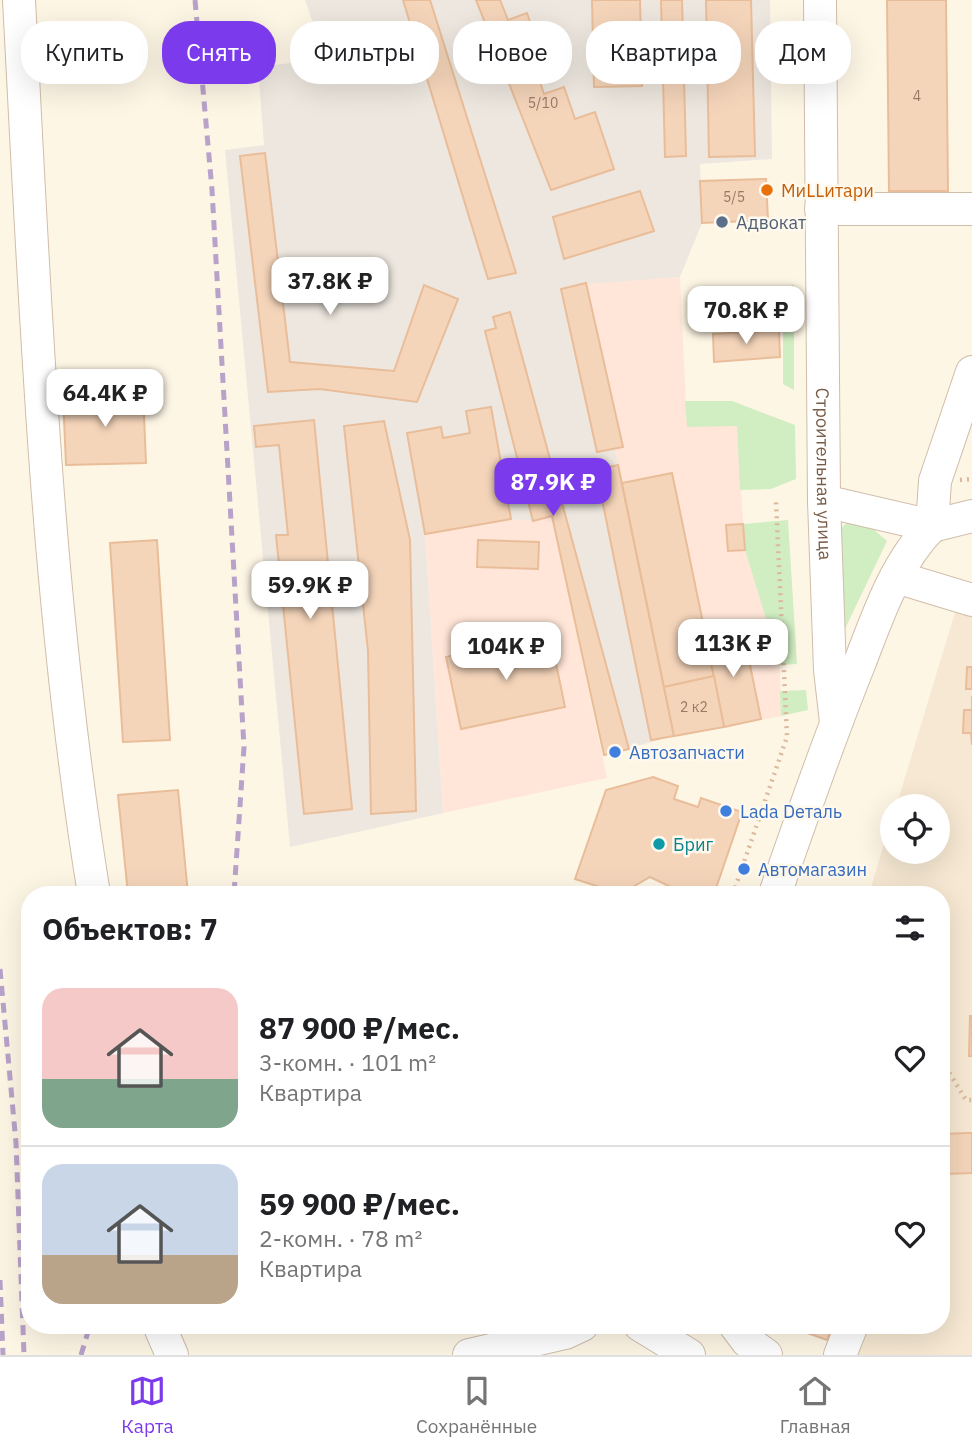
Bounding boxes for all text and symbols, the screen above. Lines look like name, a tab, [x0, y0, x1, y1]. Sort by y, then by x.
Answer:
chip: Купить	[21, 21, 148, 84]
chip: Снять	[162, 21, 276, 84]
chip: Фильтры	[290, 21, 439, 84]
chip: Новое	[453, 21, 572, 84]
chip: Квартира	[586, 21, 741, 84]
chip: Дом	[755, 21, 851, 84]
house number: 4	[913, 87, 921, 105]
house number: 5/10	[528, 94, 558, 112]
place label: МиLLитари	[781, 179, 874, 202]
marker: МиLLитари	[759, 182, 775, 198]
house number: 5/5	[723, 188, 745, 206]
place label: Адвокат	[736, 211, 807, 234]
marker: Адвокат	[714, 214, 730, 230]
pin: 37.8K ₽	[265, 258, 395, 317]
text: 37.8K ₽	[287, 265, 373, 295]
pin: 70.8K ₽	[681, 286, 811, 346]
text: 70.8K ₽	[703, 294, 789, 324]
pin: 64.4K ₽	[40, 370, 170, 429]
text: 64.4K ₽	[62, 377, 148, 407]
street label: Строительная улица	[812, 388, 838, 561]
pin: 87.9K ₽	[488, 458, 618, 518]
text: 87.9K ₽	[510, 466, 596, 496]
pin: 59.9K ₽	[245, 562, 375, 621]
text: 59.9K ₽	[267, 569, 353, 599]
pin: 113K ₽	[676, 620, 790, 679]
pin: 104K ₽	[449, 622, 563, 682]
text: 113K ₽	[694, 627, 772, 657]
text: 104K ₽	[467, 630, 545, 660]
house number: 2 к2	[680, 698, 708, 716]
place label: Автозапчасти	[629, 741, 745, 764]
marker: Автозапчасти	[607, 744, 623, 760]
map controls	[880, 794, 950, 864]
button: locate	[880, 794, 950, 864]
place label: Lada Dеталь	[740, 800, 842, 823]
marker: Lada Dеталь	[718, 803, 734, 819]
place label: Бриг	[673, 833, 713, 856]
marker: Бриг	[651, 836, 667, 852]
place label: Автомагазин	[758, 858, 867, 881]
marker: Автомагазин	[736, 861, 752, 877]
text: Объектов: 7	[42, 909, 218, 948]
icon: filters	[891, 909, 929, 947]
text: 87 900 ₽/мес.	[259, 1008, 460, 1047]
icon: home	[98, 1016, 182, 1100]
icon: heart	[891, 1039, 929, 1077]
text: 3-комн. · 101 m²	[259, 1047, 436, 1077]
text: Квартира	[259, 1077, 362, 1107]
text: 59 900 ₽/мес.	[259, 1184, 460, 1223]
icon: home	[98, 1192, 182, 1276]
icon: heart	[891, 1215, 929, 1253]
text: 2-комн. · 78 m²	[259, 1223, 422, 1253]
text: Квартира	[259, 1253, 362, 1283]
tab: Карта	[121, 1372, 174, 1438]
tab: Сохранённые	[416, 1372, 537, 1438]
tab: Главная	[780, 1372, 851, 1438]

